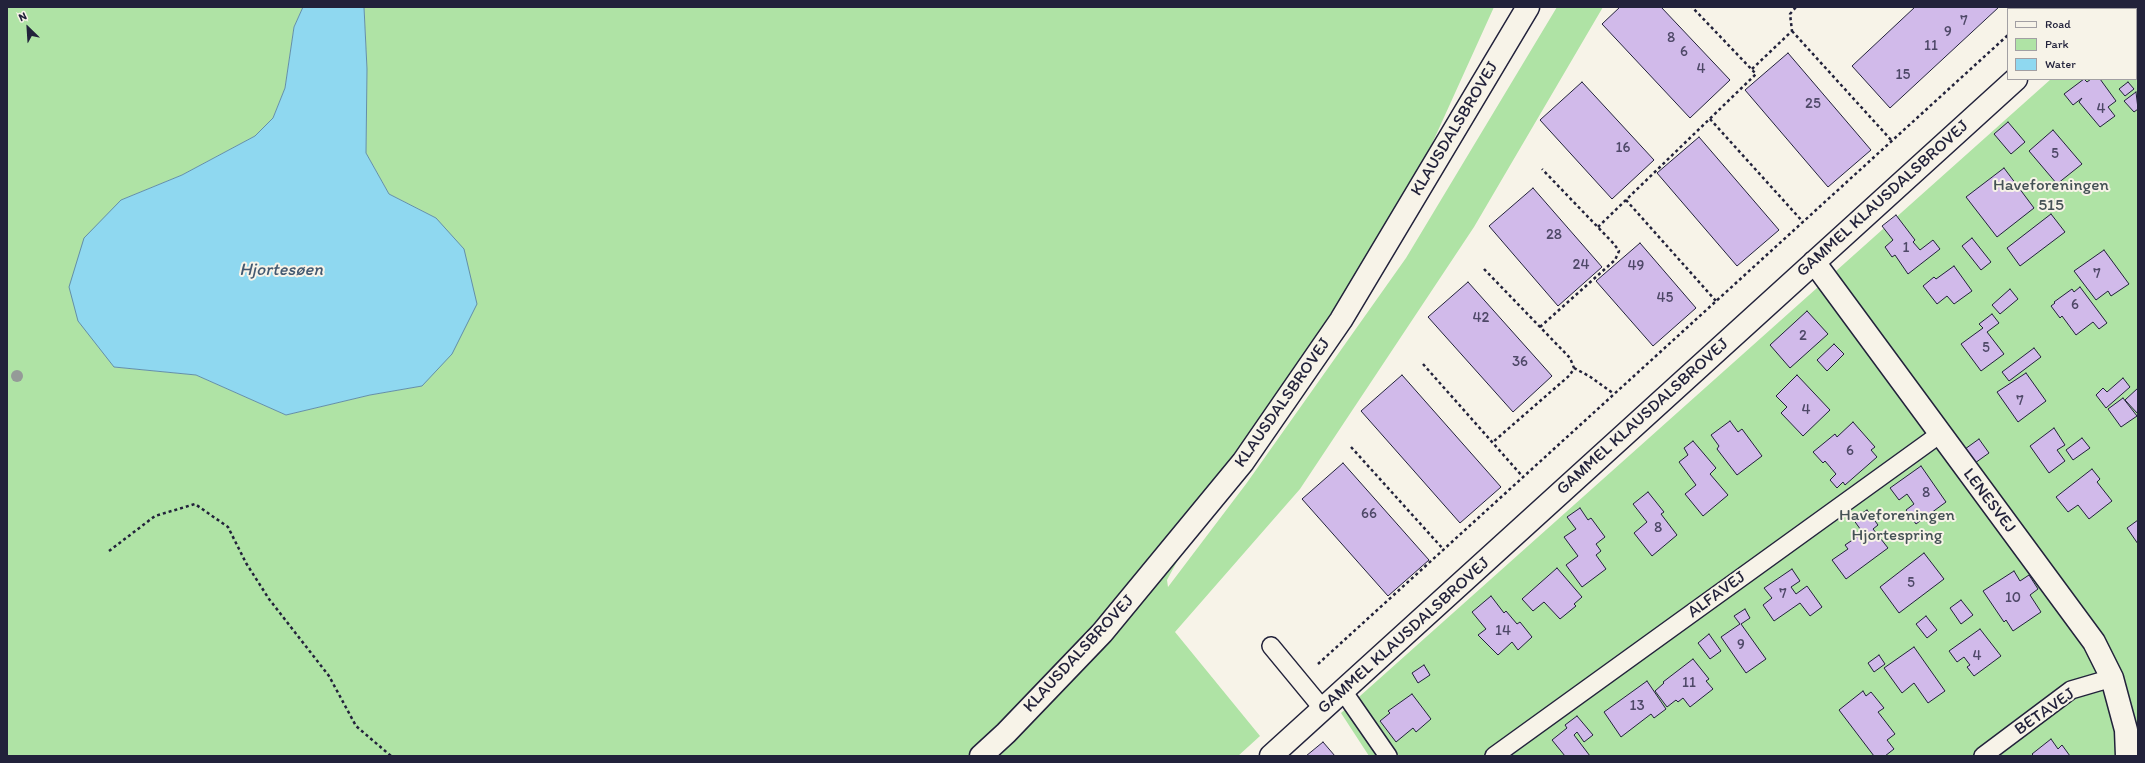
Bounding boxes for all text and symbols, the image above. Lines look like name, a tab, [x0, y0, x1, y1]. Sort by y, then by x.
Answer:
north arrow	[8, 8, 48, 48]
legend	[2007, 8, 2137, 80]
text: N	[17, 9, 29, 24]
house number: 7	[1960, 12, 1968, 30]
text: Road	[2045, 17, 2071, 31]
house number: 9	[1944, 23, 1952, 41]
house number: 8	[1667, 29, 1675, 47]
house number: 11	[1924, 37, 1938, 55]
text: Park	[2045, 37, 2069, 51]
house number: 6	[1680, 43, 1688, 61]
text: Water	[2045, 57, 2076, 71]
street label: KLAUSDALSBROVEJ	[1407, 58, 1503, 200]
house number: 4	[1696, 60, 1706, 78]
house number: 15	[1896, 66, 1910, 84]
house number: 25	[1805, 95, 1821, 113]
house number: 4	[2096, 100, 2106, 118]
street label: GAMMEL KLAUSDALSBROVEJ	[1793, 116, 1973, 282]
house number: 16	[1616, 139, 1630, 157]
house number: 5	[2051, 145, 2059, 163]
park label: Haveforeningen 515	[1993, 176, 2109, 216]
house number: 28	[1546, 226, 1562, 244]
house number: 1	[1903, 239, 1909, 257]
house number: 24	[1573, 256, 1589, 274]
house number: 49	[1628, 257, 1644, 275]
water label: Hjortesøen	[239, 259, 323, 281]
house number: 7	[2093, 265, 2101, 283]
house number: 45	[1657, 289, 1673, 307]
house number: 6	[2071, 296, 2079, 314]
house number: 42	[1473, 309, 1489, 327]
house number: 2	[1799, 327, 1807, 345]
street label: KLAUSDALSBROVEJ	[1231, 334, 1335, 472]
street label: GAMMEL KLAUSDALSBROVEJ	[1553, 334, 1733, 500]
house number: 5	[1982, 339, 1990, 357]
house number: 36	[1512, 353, 1528, 371]
house number: 7	[2016, 392, 2024, 410]
house number: 4	[1801, 401, 1811, 419]
house number: 6	[1846, 442, 1854, 460]
street label: LENESVEJ	[1958, 465, 2020, 537]
house number: 8	[1922, 484, 1930, 502]
house number: 66	[1361, 505, 1377, 523]
park label: Haveforeningen Hjortespring	[1839, 506, 1955, 546]
house number: 8	[1654, 519, 1662, 537]
street label: GAMMEL KLAUSDALSBROVEJ	[1314, 553, 1494, 719]
street label: ALFAVEJ	[1684, 567, 1750, 623]
house number: 5	[1907, 574, 1915, 592]
house number: 7	[1779, 585, 1787, 603]
house number: 10	[2005, 589, 2021, 607]
street label: KLAUSDALSBROVEJ	[1019, 591, 1139, 717]
house number: 14	[1495, 622, 1511, 640]
house number: 9	[1737, 636, 1745, 654]
house number: 4	[1972, 647, 1982, 665]
house number: 11	[1682, 674, 1696, 692]
street label: BETAVEJ	[2011, 684, 2079, 740]
house number: 13	[1629, 697, 1645, 715]

